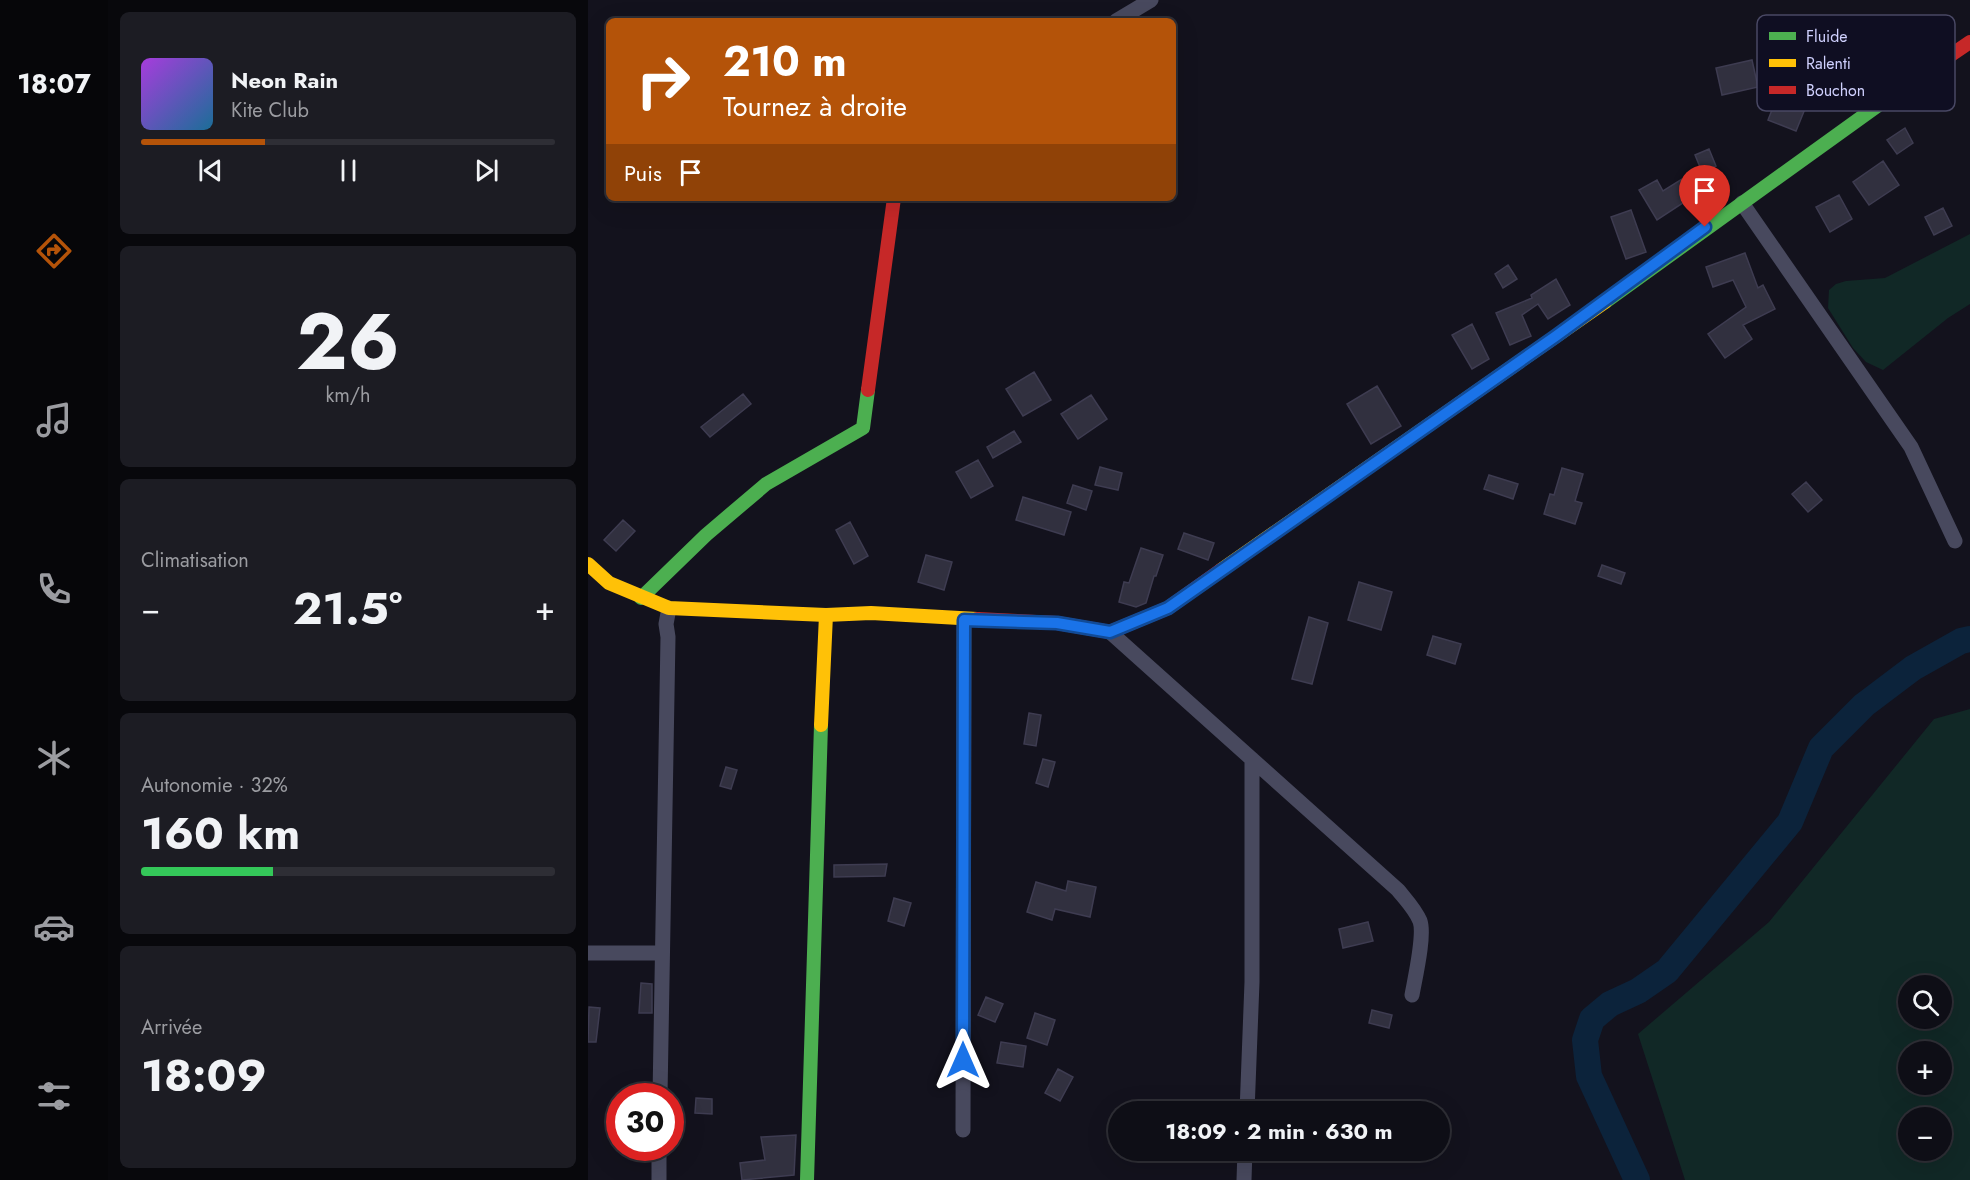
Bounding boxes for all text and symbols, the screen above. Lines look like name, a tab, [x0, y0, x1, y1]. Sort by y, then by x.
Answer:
legend	[1757, 15, 1955, 111]
text: Fluide	[1806, 25, 1848, 48]
text: 210 m	[723, 31, 847, 92]
icon: right	[624, 42, 702, 120]
text: Ralenti	[1806, 52, 1851, 75]
text: 18:07	[17, 64, 91, 103]
text: Neon Rain	[231, 64, 338, 96]
text: Bouchon	[1806, 79, 1865, 102]
text: Tournez à droite	[723, 87, 907, 126]
text: Kite Club	[231, 96, 309, 125]
icon: previous	[194, 154, 227, 187]
icon: pause	[332, 154, 365, 187]
icon: next	[470, 154, 503, 187]
icon: arrive	[674, 156, 707, 189]
text: Puis	[624, 157, 662, 189]
pin	[1679, 165, 1730, 227]
icon: arrive	[1688, 174, 1721, 207]
icon: directions	[33, 230, 75, 272]
text: 26	[296, 286, 400, 398]
text: km/h	[325, 381, 371, 410]
icon: music	[33, 399, 75, 441]
text: Climatisation	[141, 546, 249, 575]
icon: phone	[33, 568, 75, 610]
text: 21.5°	[293, 576, 402, 641]
text: −	[141, 585, 160, 632]
text: +	[535, 585, 555, 632]
icon: climate	[33, 737, 75, 779]
text: Autonomie · 32%	[141, 771, 288, 800]
text: 160 km	[141, 801, 300, 866]
icon: car	[33, 906, 75, 948]
map controls	[1898, 975, 1952, 1161]
button: search	[1898, 975, 1952, 1029]
text: Arrivée	[141, 1013, 202, 1042]
position arrow	[931, 1028, 995, 1092]
button: +	[1898, 1041, 1952, 1095]
text: 18:09	[141, 1043, 267, 1108]
icon: filters	[33, 1075, 75, 1117]
speed limit sign: 30	[606, 1083, 684, 1161]
button: −	[1898, 1107, 1952, 1161]
text: 18:09 · 2 min · 630 m	[1165, 1115, 1393, 1147]

